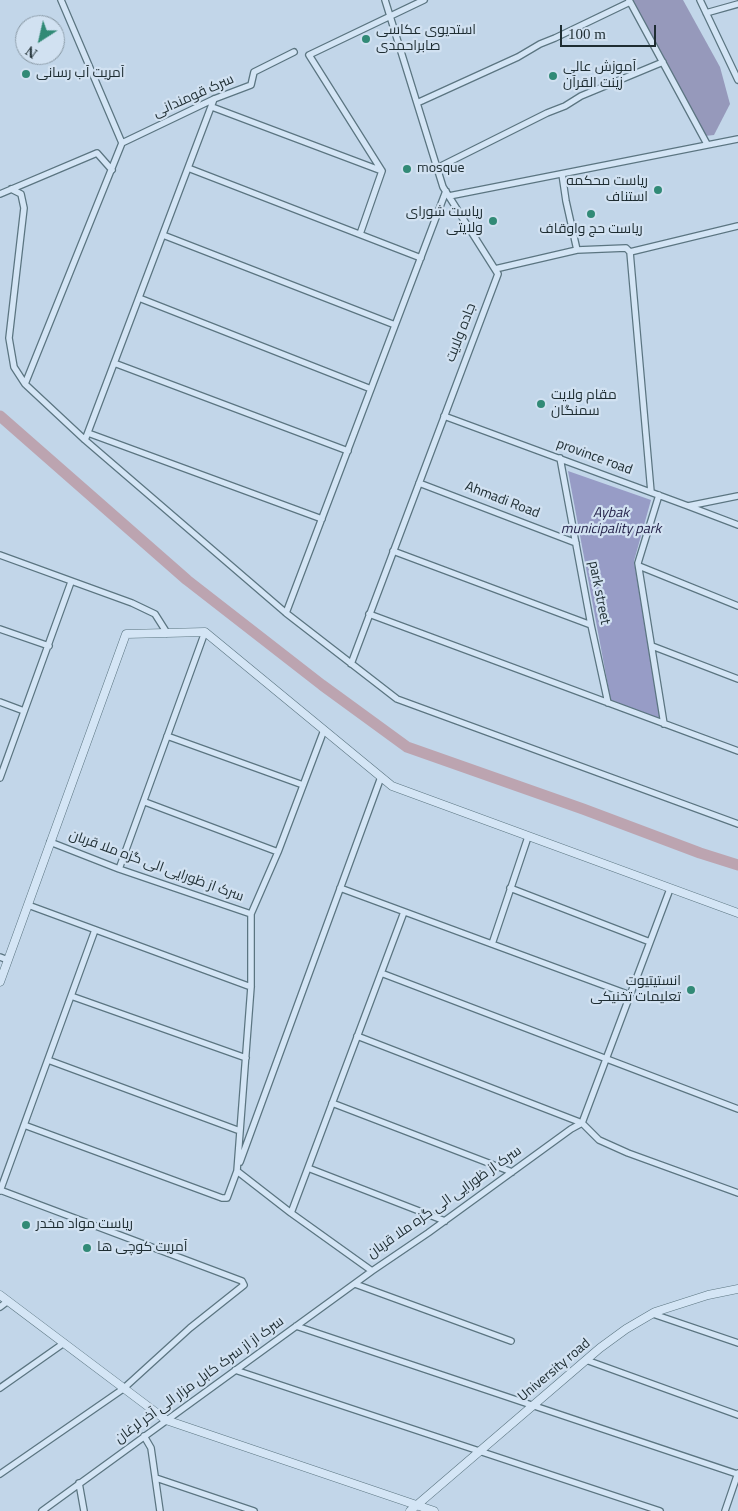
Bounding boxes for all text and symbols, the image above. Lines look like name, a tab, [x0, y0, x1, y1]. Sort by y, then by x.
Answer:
north arrow	[15, 15, 65, 65]
scale bar	[563, 15, 659, 47]
place label: استدیوی عکاسی صابراحمدی	[376, 23, 476, 56]
text: 100 m	[568, 26, 606, 42]
marker: استدیوی عکاسی صابراحمدی	[360, 33, 372, 45]
text: N	[23, 43, 40, 61]
place label: آموزش عالی زینت القرآن	[563, 60, 636, 92]
place label: آمریت آب رسانی	[36, 66, 125, 82]
marker: آمریت آب رسانی	[20, 68, 32, 80]
marker: آموزش عالی زینت القرآن	[547, 70, 559, 82]
street label: سرک قومندانی	[151, 72, 237, 122]
place label: mosque	[417, 161, 465, 177]
marker: mosque	[401, 163, 413, 175]
place label: ریاست محکمه استناف	[566, 174, 648, 206]
marker: ریاست محکمه استناف	[652, 184, 664, 196]
place label: ریاست شورای ولایتی	[406, 205, 483, 238]
marker: ریاست حج واوقاف	[585, 208, 597, 220]
marker: ریاست شورای ولایتی	[487, 215, 499, 227]
place label: ریاست حج واوقاف	[539, 222, 643, 238]
street label: جاده ولایت	[443, 301, 481, 365]
place label: مقام ولایت سمنگان	[551, 388, 617, 421]
marker: مقام ولایت سمنگان	[535, 398, 547, 410]
street label: province road	[554, 437, 634, 479]
street label: Ahmadi Road	[462, 479, 542, 523]
park label: Aybak municipality park	[561, 506, 661, 538]
street label: park street	[584, 560, 612, 626]
street label: سرک از ظورایی الی گزه ملا قربان	[66, 828, 246, 906]
place label: انستیتیوت تعلیمات تخنیکی	[590, 974, 681, 1006]
marker: انستیتیوت تعلیمات تخنیکی	[685, 984, 697, 996]
street label: سرک از ظورایی الی گزه ملا قربان	[365, 1143, 525, 1263]
place label: ریاست مواد مخدر	[36, 1217, 133, 1233]
marker: ریاست مواد مخدر	[20, 1219, 32, 1231]
place label: آمریت کوچی ها	[97, 1240, 188, 1256]
marker: آمریت کوچی ها	[81, 1242, 93, 1254]
street label: سرک از از سرک کابل مزار الی آخر لرغان	[112, 1314, 288, 1448]
street label: University road	[515, 1336, 595, 1406]

